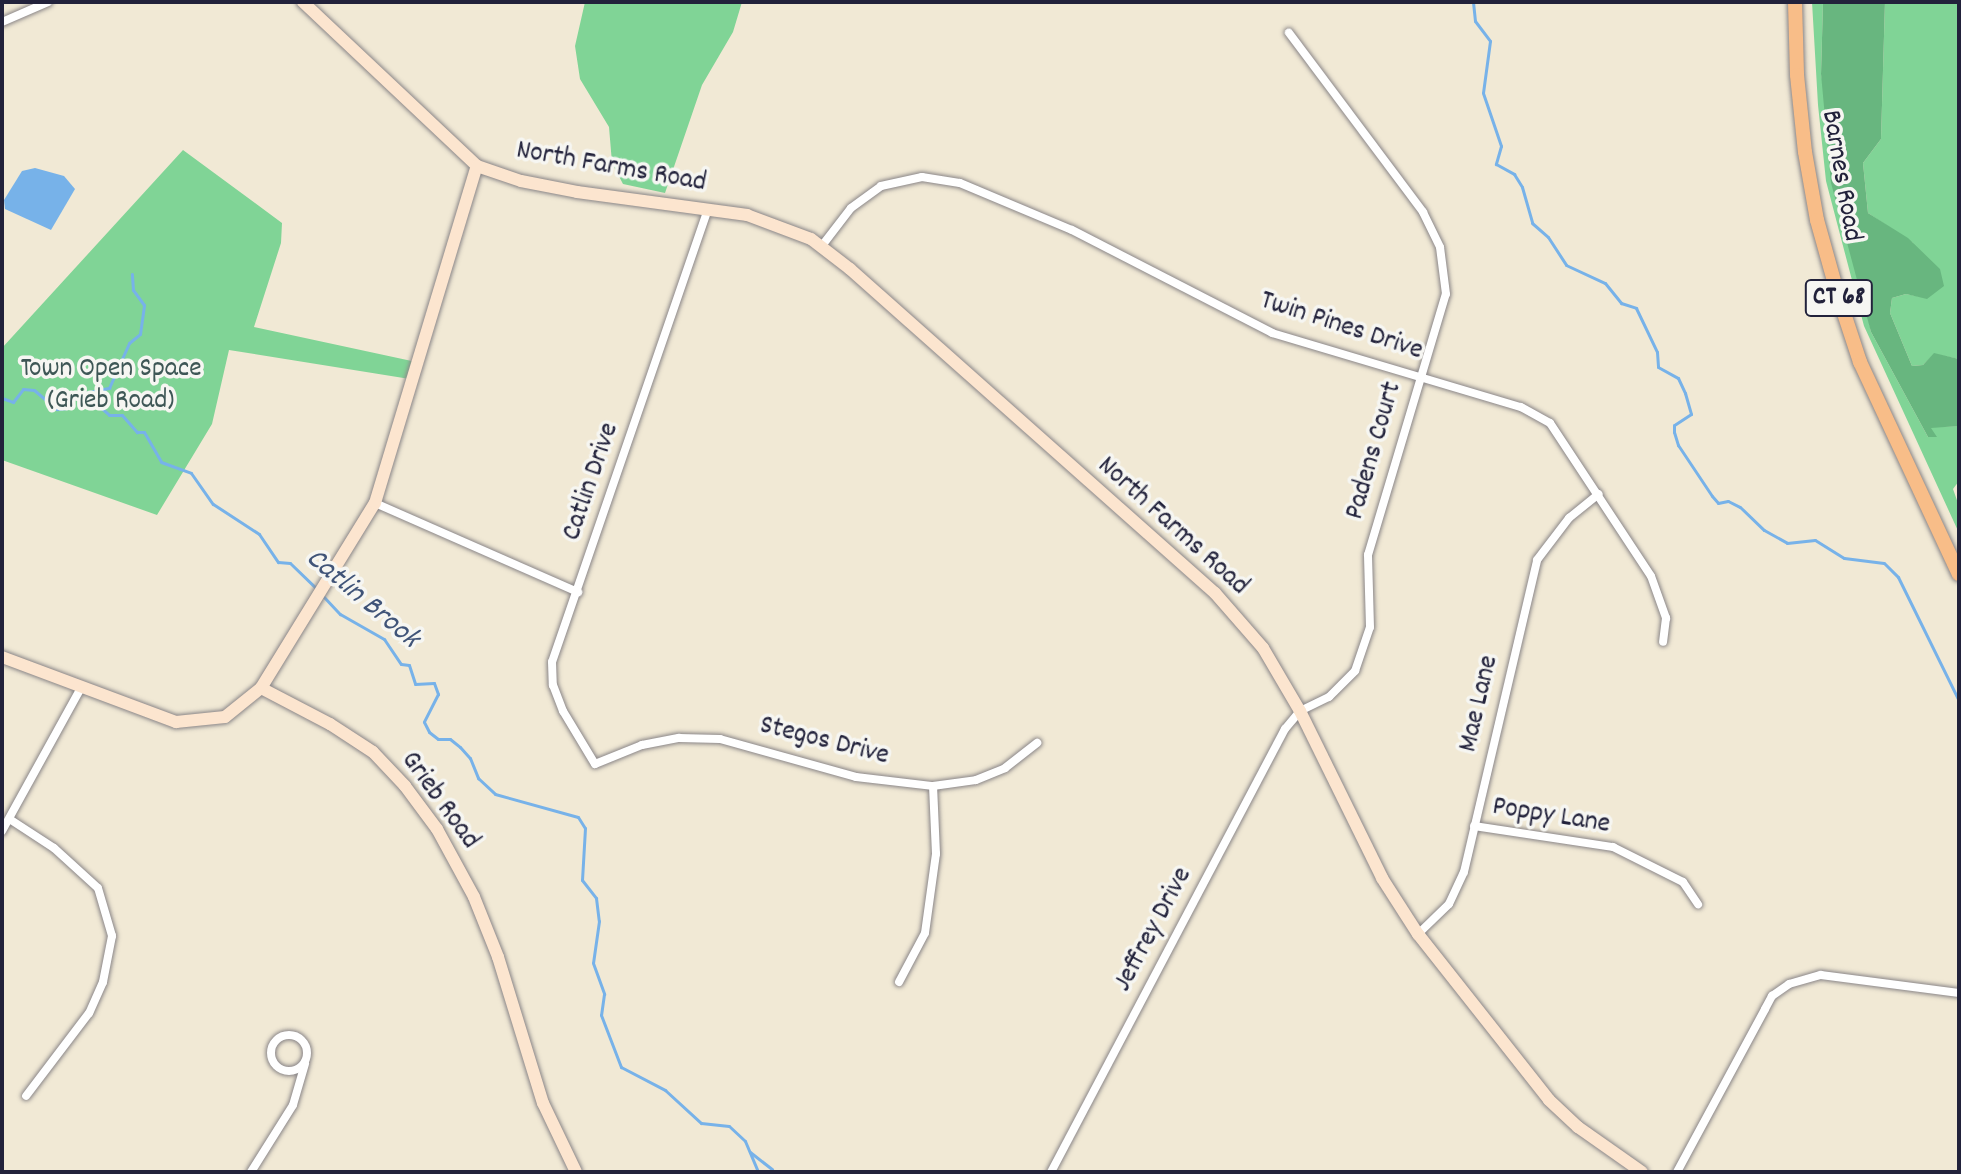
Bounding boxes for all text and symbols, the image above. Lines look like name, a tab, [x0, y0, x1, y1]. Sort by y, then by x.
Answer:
street label: Barnes Road	[1812, 108, 1868, 244]
street label: North Farms Road	[514, 135, 708, 201]
road number: CT 68	[1803, 276, 1875, 320]
street label: Twin Pines Drive	[1255, 285, 1427, 369]
park label: Town Open Space (Grieb Road)	[20, 353, 202, 419]
street label: Padens Court	[1339, 378, 1411, 524]
street label: Catlin Drive	[556, 419, 628, 545]
street label: North Farms Road	[1089, 450, 1255, 604]
water label: Catlin Brook	[297, 542, 425, 658]
street label: Mae Lane	[1453, 652, 1507, 756]
street label: Stegos Drive	[756, 710, 892, 774]
street label: Grieb Road	[392, 745, 486, 857]
street label: Poppy Lane	[1490, 791, 1612, 843]
street label: Jeffrey Drive	[1107, 862, 1201, 998]

